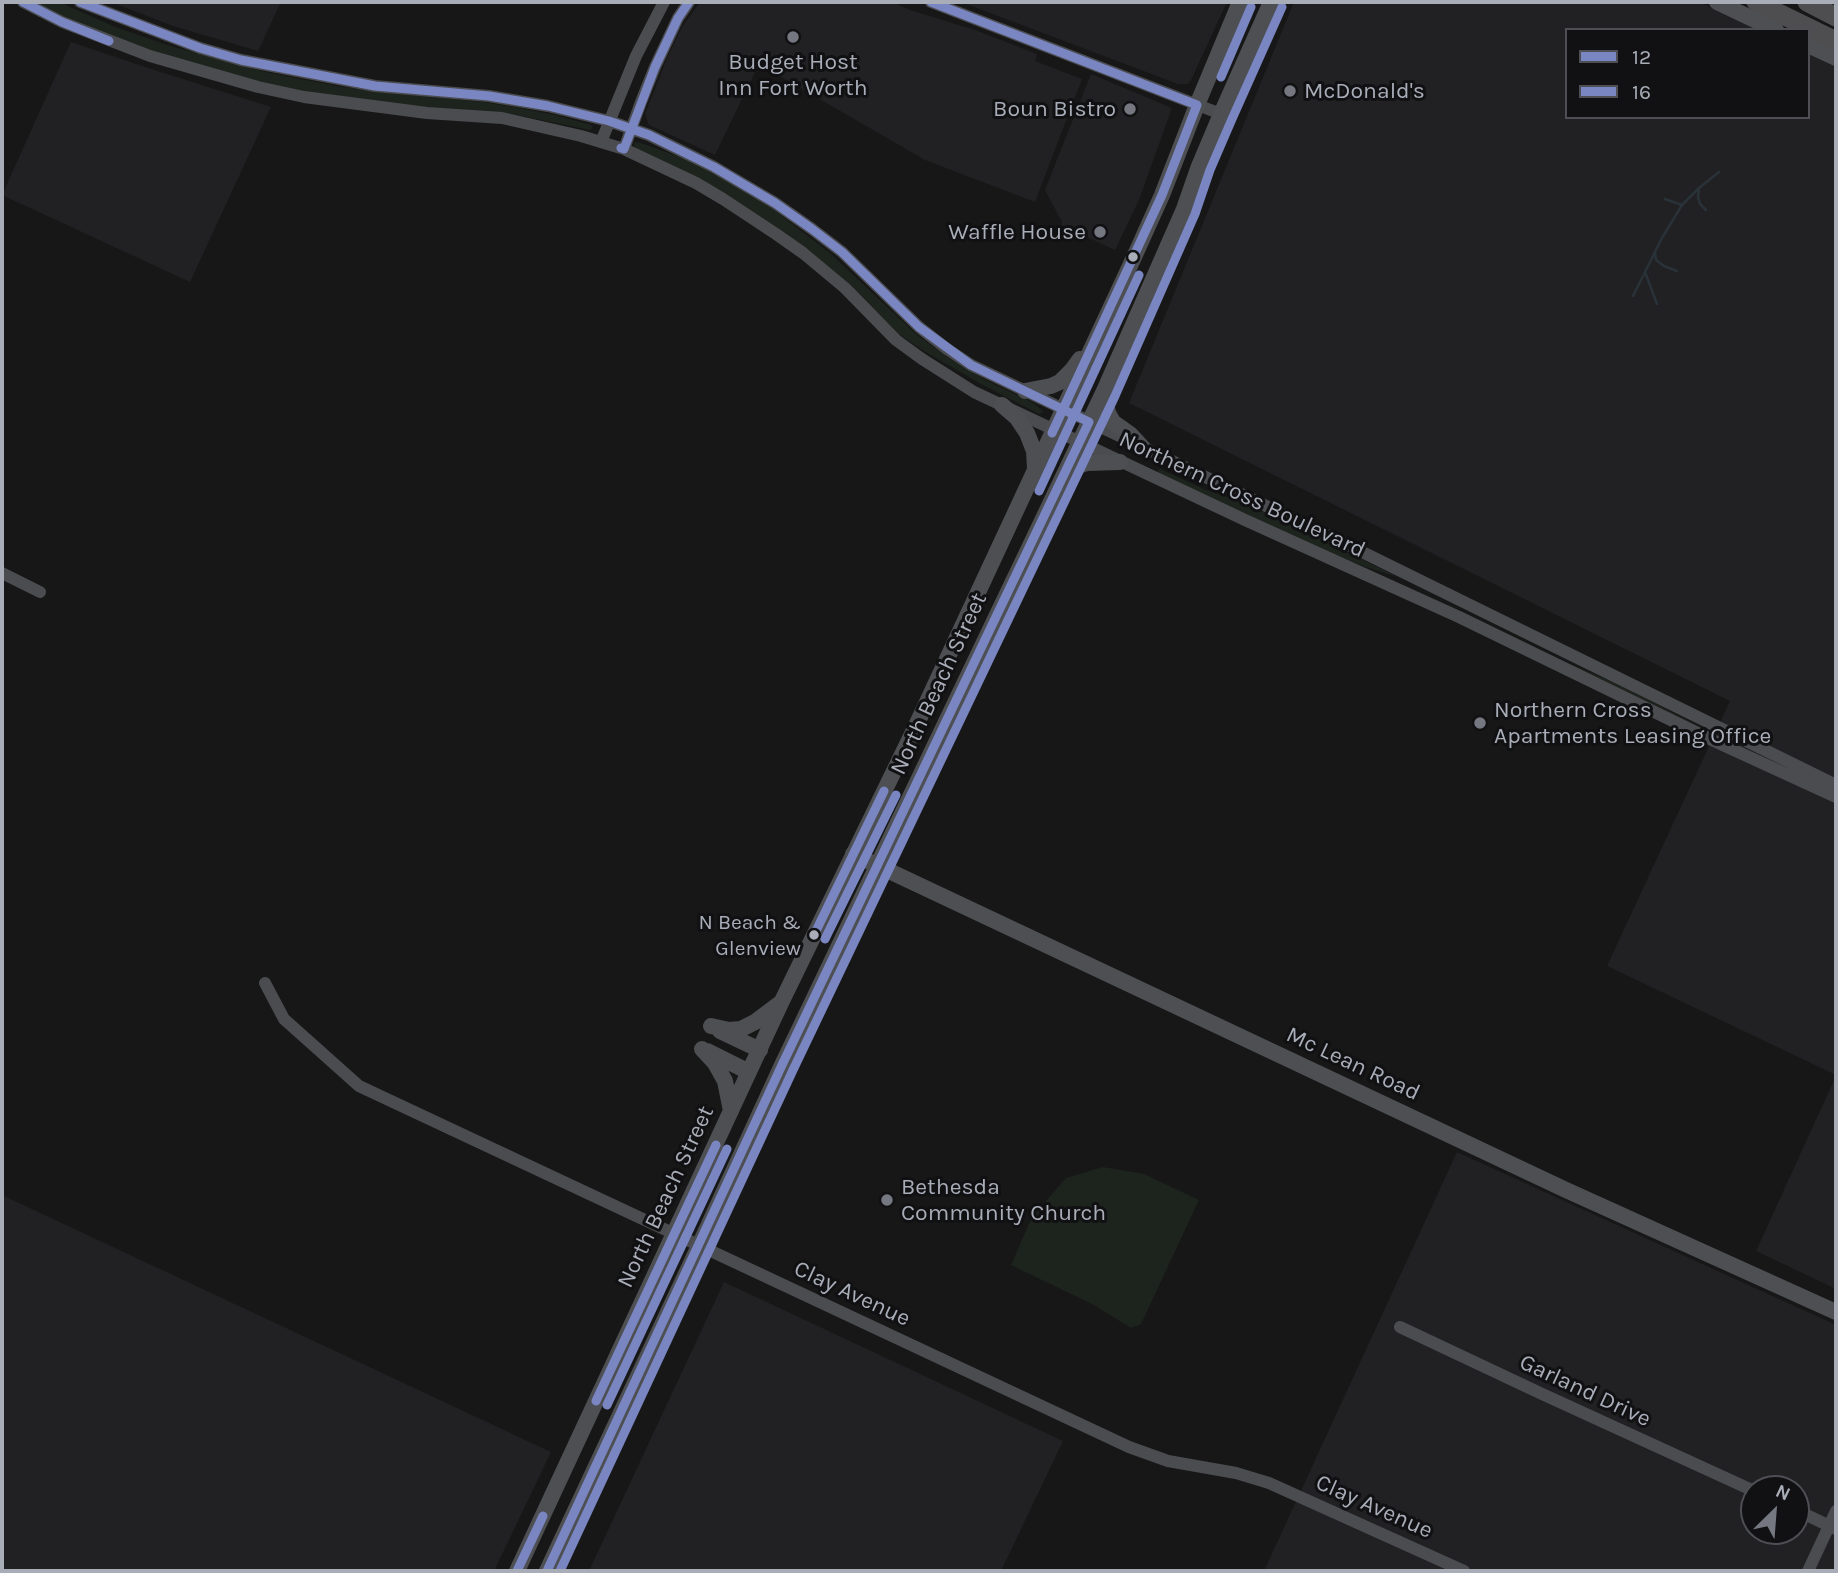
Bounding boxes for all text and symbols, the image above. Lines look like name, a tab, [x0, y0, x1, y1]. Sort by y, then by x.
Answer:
legend	[1565, 28, 1810, 119]
marker: Budget Host Inn Fort Worth	[785, 29, 801, 45]
text: 12	[1632, 45, 1651, 69]
place label: Budget Host Inn Fort Worth	[718, 48, 868, 102]
place label: McDonald's	[1304, 77, 1425, 105]
text: 16	[1632, 80, 1651, 104]
marker: McDonald's	[1282, 83, 1298, 99]
place label: Boun Bistro	[993, 95, 1116, 123]
marker: Boun Bistro	[1122, 101, 1138, 117]
place label: Waffle House	[948, 218, 1086, 246]
marker: Waffle House	[1092, 224, 1108, 240]
unlabelled marker	[1126, 250, 1140, 264]
street label: Northern Cross Boulevard	[1115, 426, 1369, 564]
street label: North Beach Street	[885, 589, 993, 779]
place label: Northern Cross Apartments Leasing Office	[1494, 696, 1771, 750]
marker: Northern Cross Apartments Leasing Office	[1472, 715, 1488, 731]
place label: N Beach & Glenview	[699, 910, 801, 960]
marker: N Beach & Glenview	[807, 928, 821, 942]
street label: Mc Lean Road	[1282, 1021, 1424, 1107]
street label: North Beach Street	[612, 1102, 720, 1292]
place label: Bethesda Community Church	[901, 1173, 1106, 1227]
marker: Bethesda Community Church	[879, 1192, 895, 1208]
street label: Clay Avenue	[789, 1255, 915, 1333]
street label: Garland Drive	[1515, 1349, 1655, 1433]
street label: Clay Avenue	[1311, 1469, 1437, 1545]
north arrow	[1740, 1475, 1810, 1545]
text: N	[1772, 1480, 1794, 1506]

